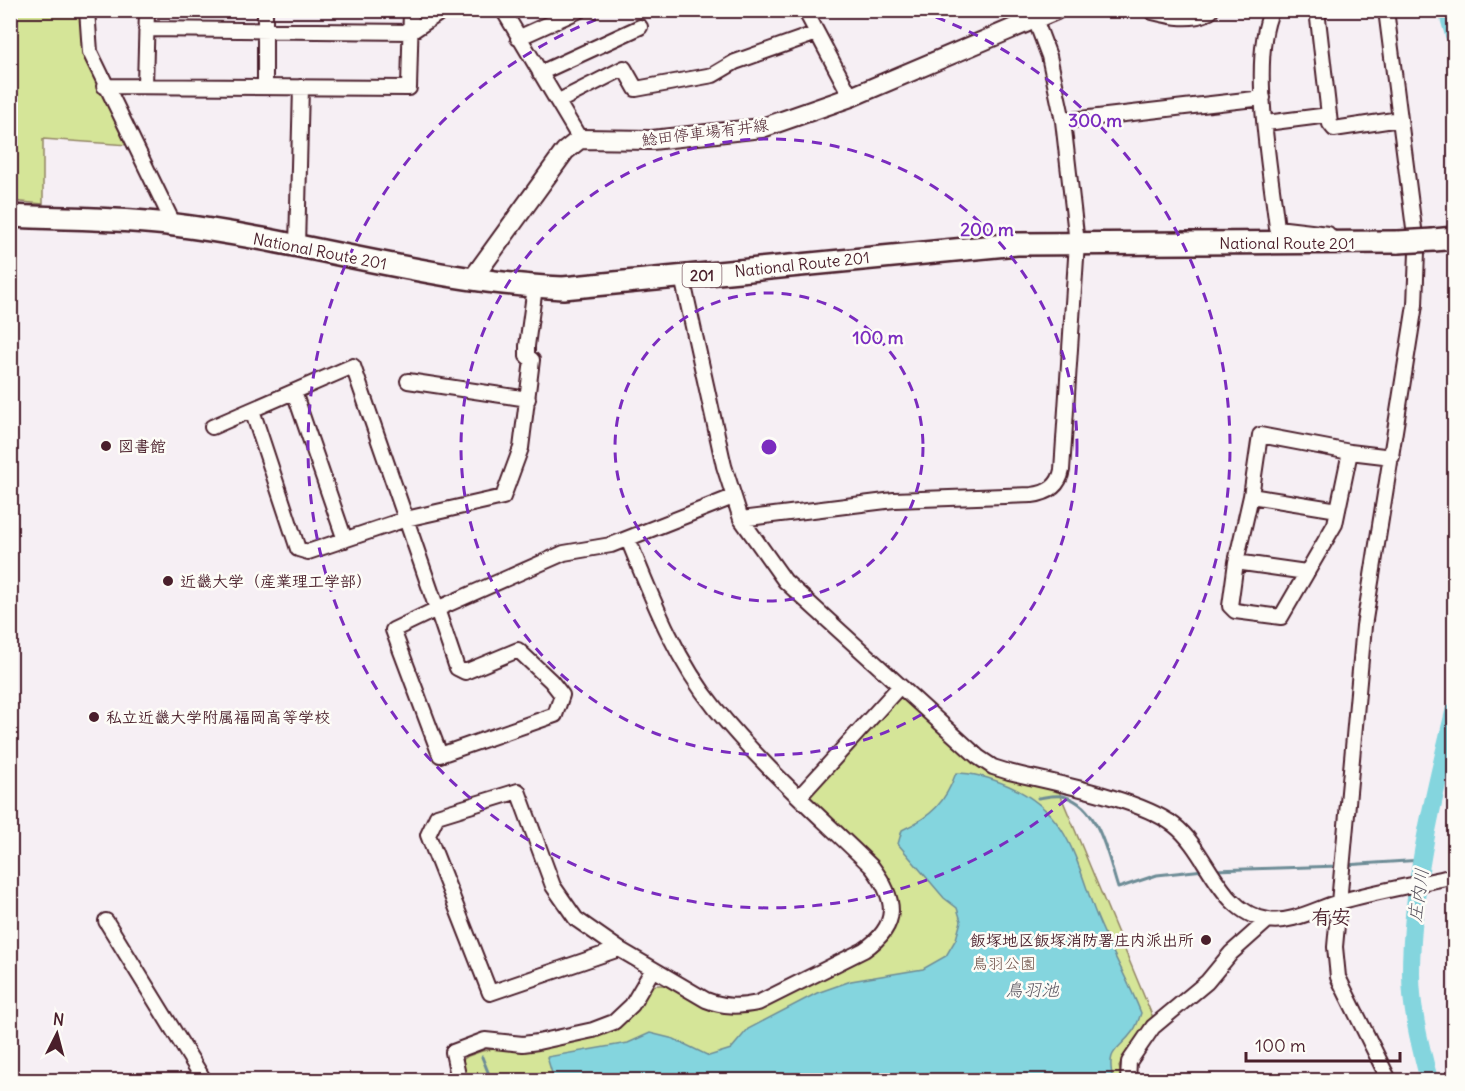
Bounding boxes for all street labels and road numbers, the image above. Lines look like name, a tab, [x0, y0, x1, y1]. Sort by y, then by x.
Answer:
street label: 鯰田停車場有井線	[640, 114, 770, 150]
street label: National Route 201	[252, 228, 388, 274]
street label: National Route 201	[1219, 233, 1355, 253]
street label: National Route 201	[734, 247, 870, 281]
road number: 201	[682, 263, 722, 287]

